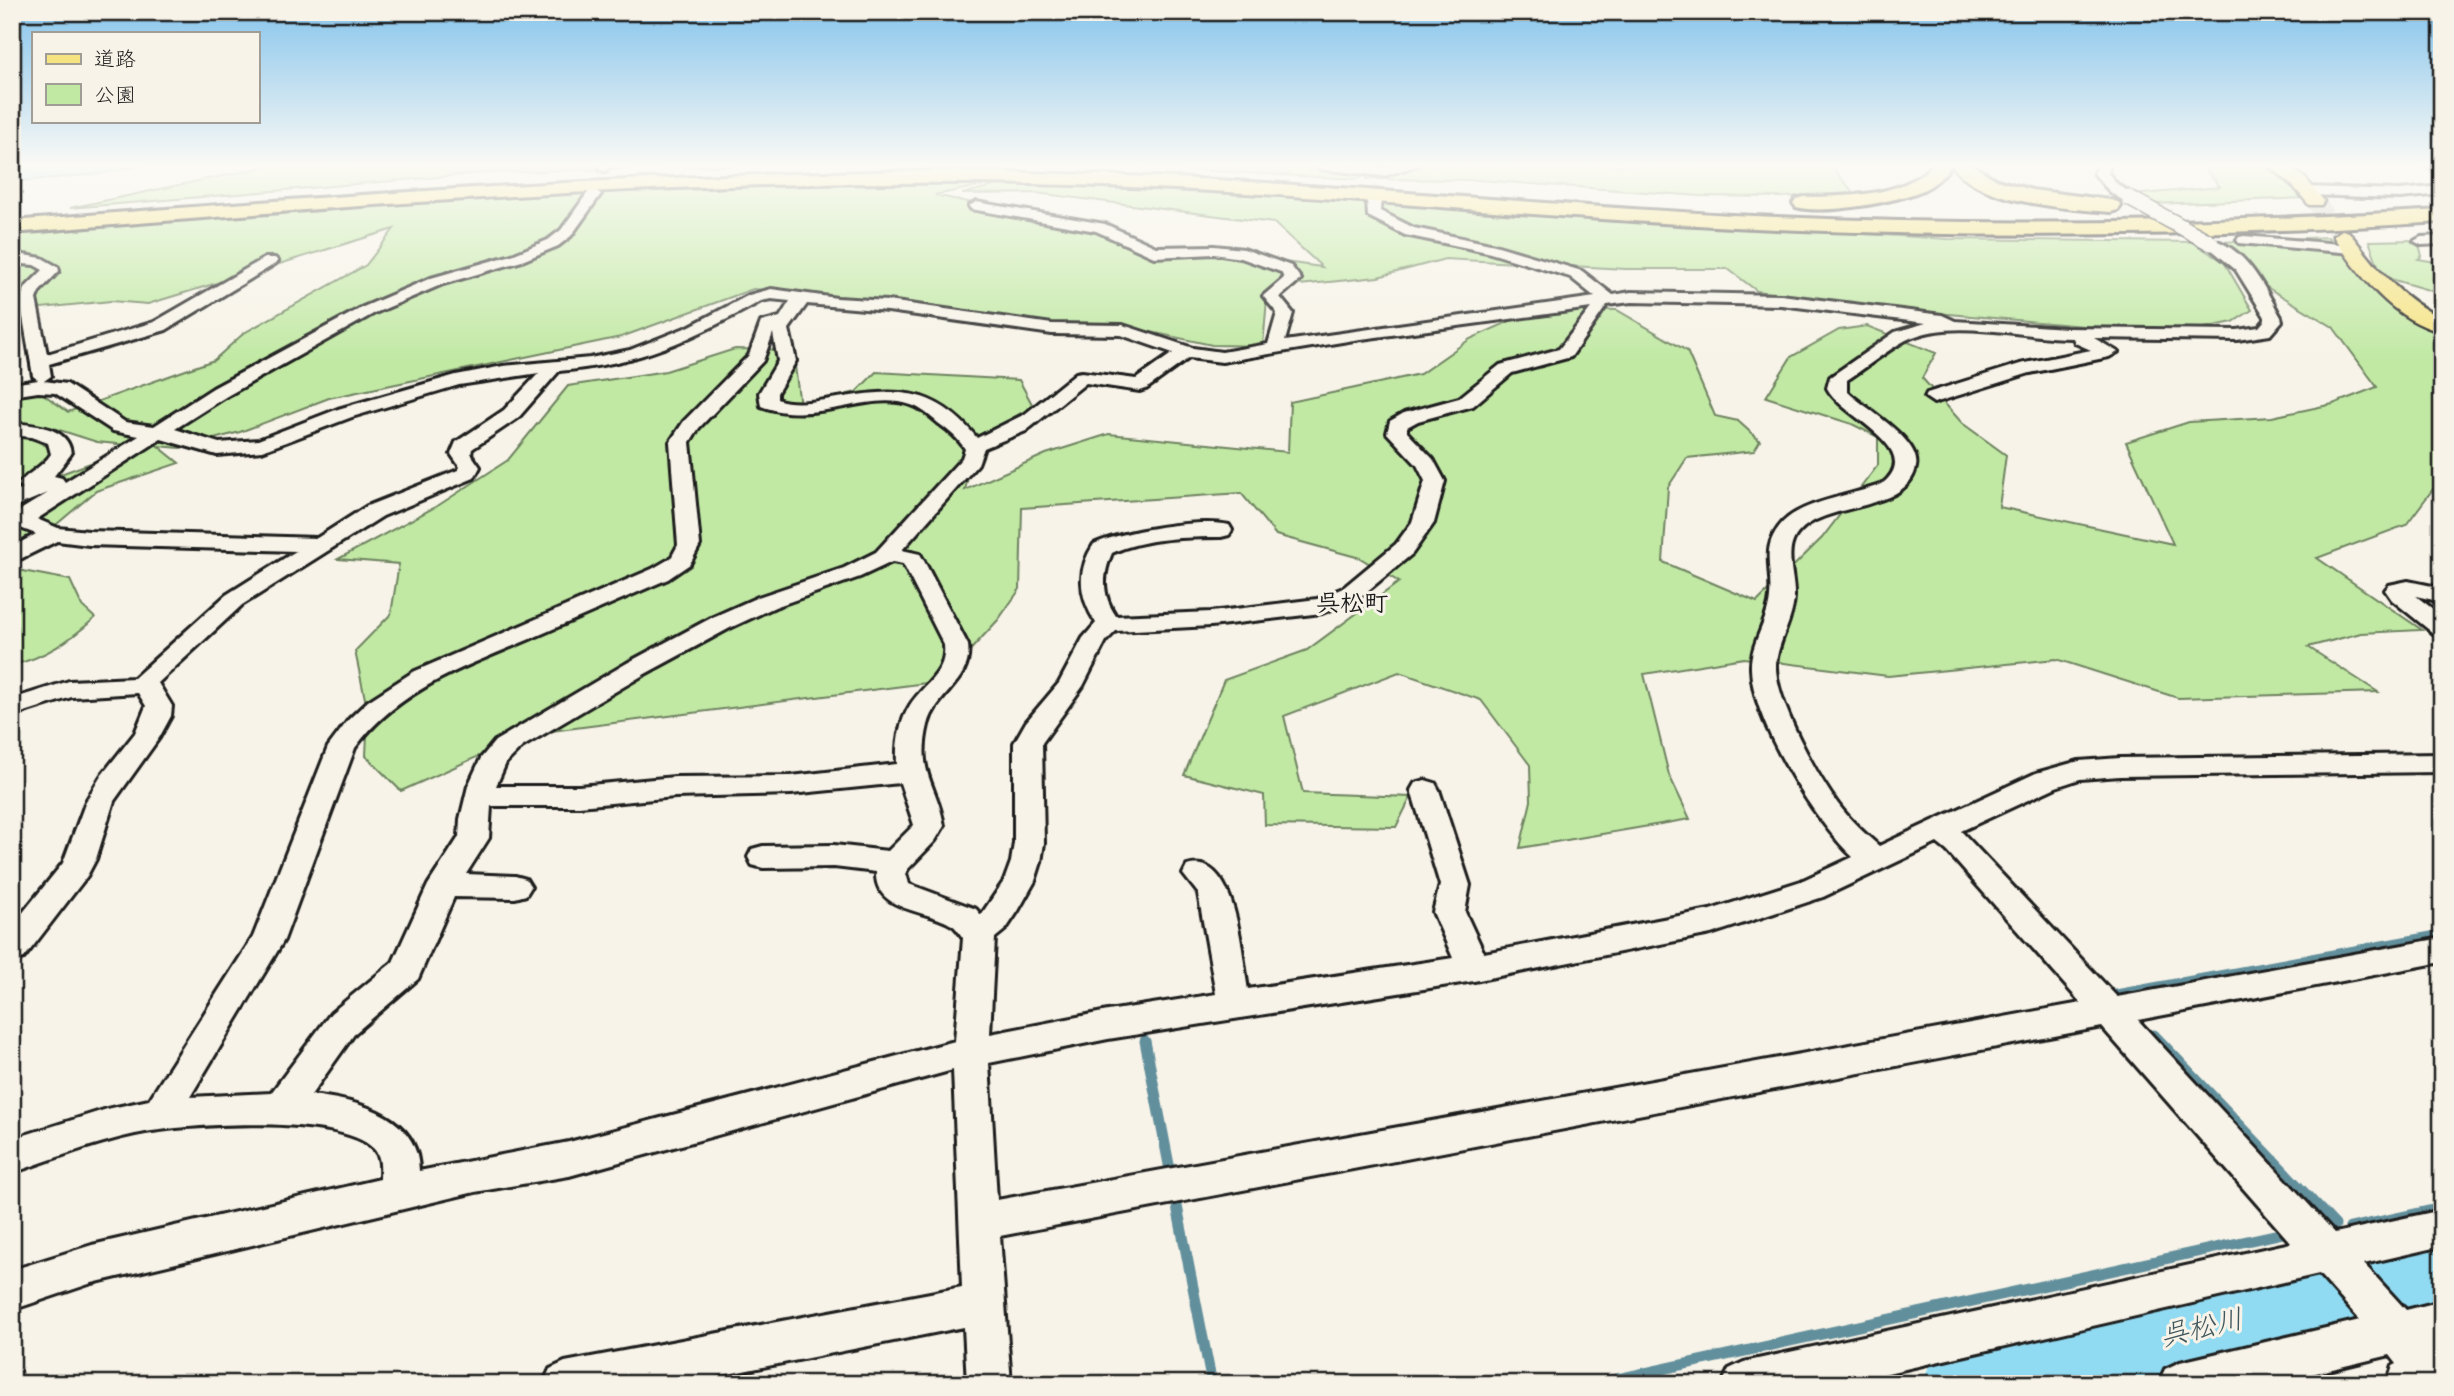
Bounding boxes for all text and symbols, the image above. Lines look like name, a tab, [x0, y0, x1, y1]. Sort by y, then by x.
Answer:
legend	[32, 32, 259, 122]
text: 道路	[94, 46, 136, 74]
text: 公園	[94, 82, 136, 110]
district label: 呉松町	[1316, 589, 1388, 620]
water label: 呉松川	[2157, 1302, 2247, 1356]

